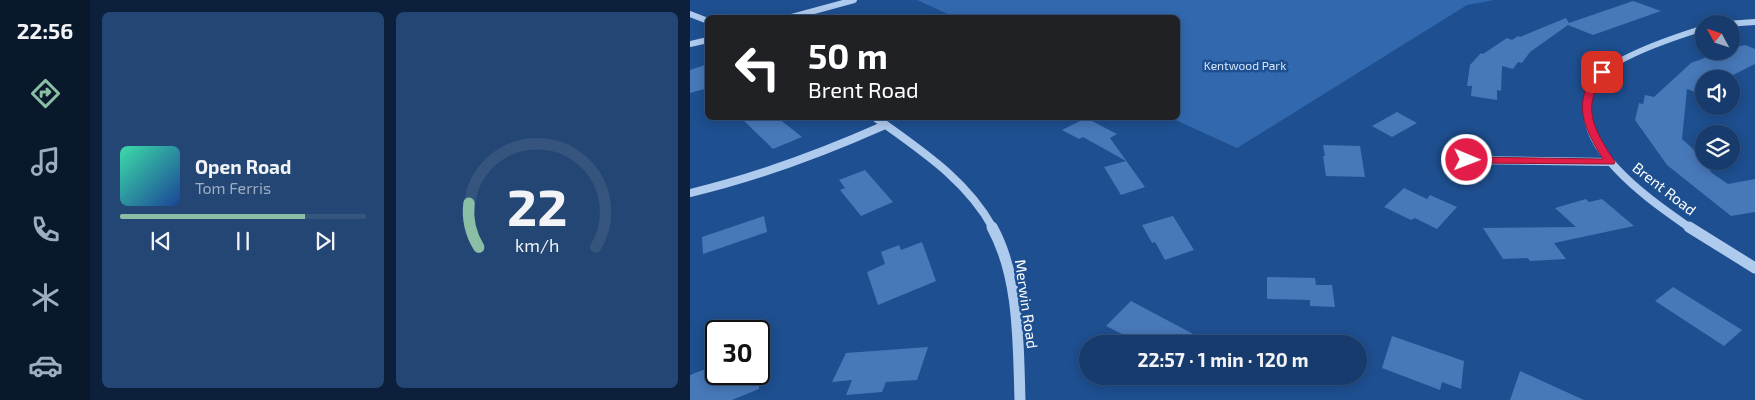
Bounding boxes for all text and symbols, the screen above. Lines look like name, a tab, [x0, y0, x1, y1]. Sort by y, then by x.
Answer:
north arrow	[1695, 15, 1740, 60]
map controls	[1695, 15, 1740, 170]
text: 22:56	[17, 17, 73, 43]
text: 50 m	[808, 34, 888, 76]
icon: left	[725, 35, 790, 100]
pin	[1581, 51, 1623, 93]
park label: Kentwood Park	[1204, 58, 1286, 72]
icon: arrive	[1588, 58, 1616, 86]
button: sound	[1695, 70, 1740, 115]
icon: directions	[28, 76, 63, 111]
text: Brent Road	[808, 76, 919, 102]
button: layers	[1695, 125, 1740, 170]
position arrow	[1440, 133, 1492, 185]
icon: music	[28, 144, 63, 179]
text: Open Road	[195, 155, 291, 178]
street label: Brent Road	[1629, 158, 1700, 219]
text: 22	[507, 174, 567, 236]
text: Tom Ferris	[195, 178, 271, 197]
icon: phone	[28, 212, 63, 247]
icon: previous	[147, 227, 175, 255]
icon: pause	[229, 227, 257, 255]
icon: next	[311, 227, 339, 255]
text: km/h	[515, 234, 559, 256]
street label: Merwin Road	[1012, 258, 1042, 350]
icon: climate	[28, 280, 63, 315]
speed limit sign: 30	[705, 320, 770, 385]
icon: car	[28, 348, 63, 383]
text: 22:57 · 1 min · 120 m	[1137, 348, 1309, 371]

